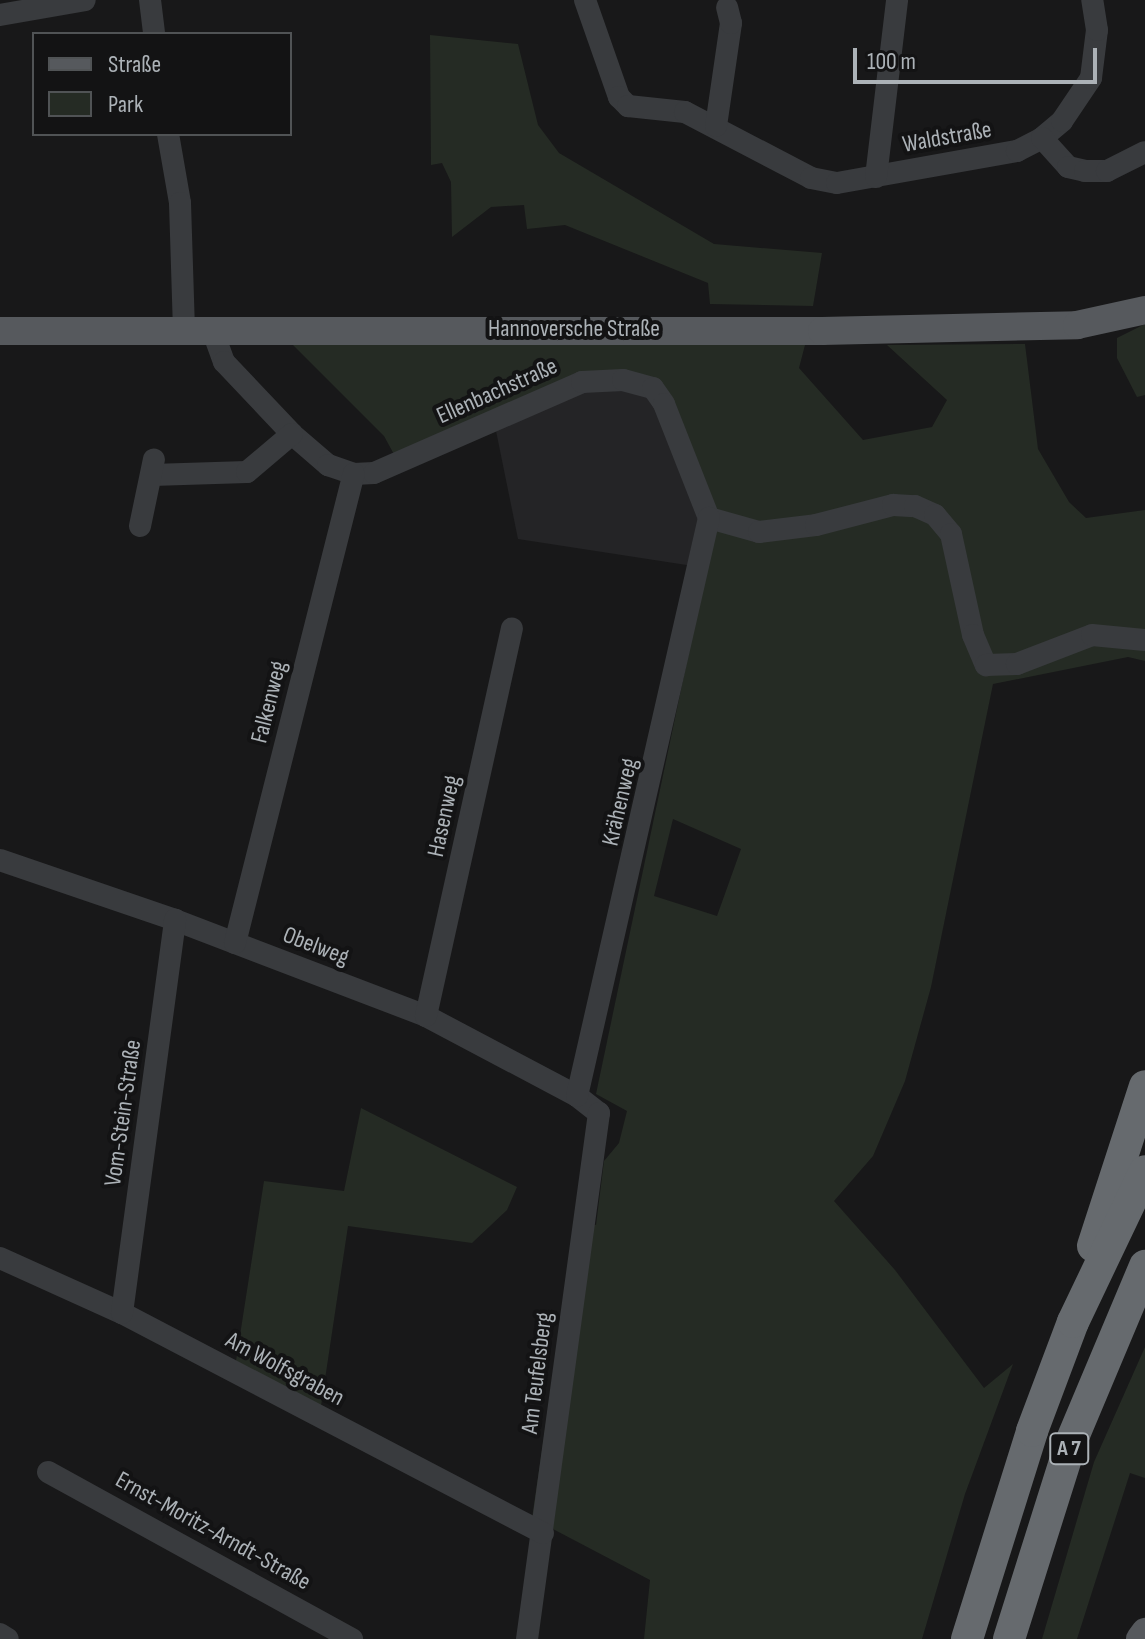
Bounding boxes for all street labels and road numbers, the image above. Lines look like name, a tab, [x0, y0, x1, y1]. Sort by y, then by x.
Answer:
street label: Waldstraße	[900, 115, 994, 159]
street label: Hannoversche Straße	[488, 315, 660, 343]
street label: Ellenbachstraße	[432, 352, 562, 430]
street label: Falkenweg	[245, 658, 293, 746]
street label: Krähenweg	[596, 755, 644, 849]
street label: Hasenweg	[421, 773, 467, 859]
street label: Obelweg	[279, 920, 353, 972]
street label: Vom-Stein-Straße	[98, 1038, 148, 1188]
street label: Am Teufelsberg	[515, 1311, 559, 1435]
street label: Am Wolfsgraben	[221, 1326, 349, 1412]
road number: A 7	[1049, 1431, 1089, 1467]
street label: Ernst-Moritz-Arndt-Straße	[110, 1465, 316, 1597]

